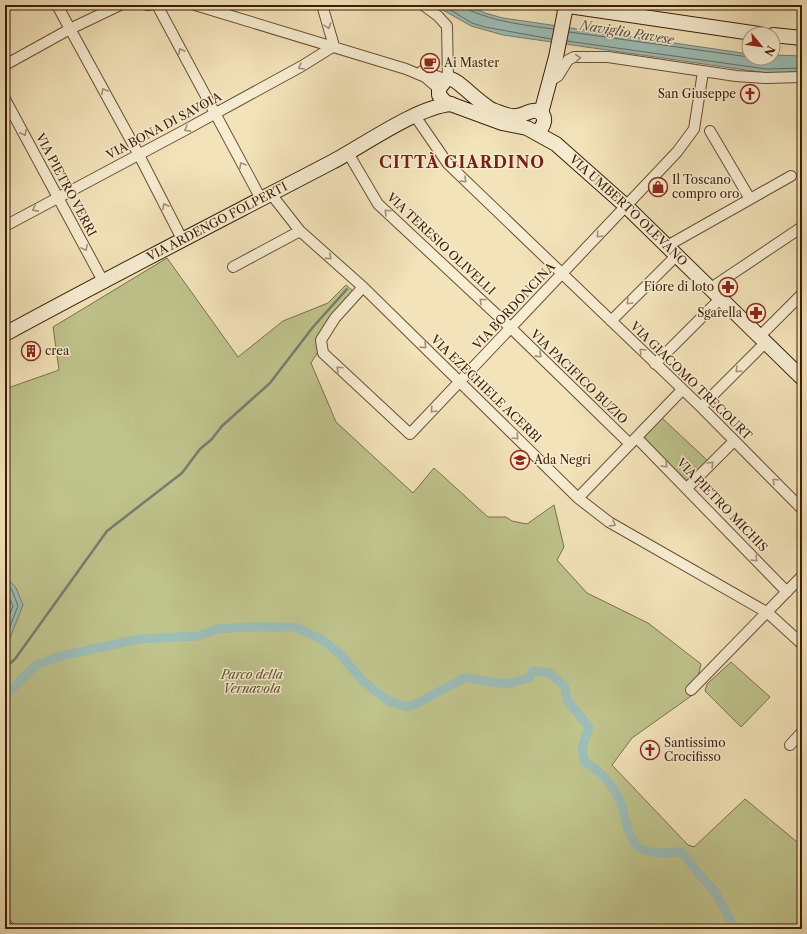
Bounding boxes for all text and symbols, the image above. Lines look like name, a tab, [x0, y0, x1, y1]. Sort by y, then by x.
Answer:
water label: Naviglio Pavese	[578, 16, 676, 47]
one-way arrow	[323, 22, 332, 29]
north arrow	[741, 26, 781, 66]
text: N	[761, 43, 778, 59]
one-way arrow	[178, 47, 185, 55]
cafe icon: Ai Master	[419, 52, 441, 74]
one-way arrow	[575, 53, 581, 62]
place label: Ai Master	[443, 55, 499, 70]
one-way arrow	[298, 62, 305, 69]
church icon: San Giuseppe	[739, 83, 761, 105]
place label: San Giuseppe	[658, 86, 736, 101]
one-way arrow	[101, 88, 109, 95]
street label: VIA BONA DI SAVOIA	[103, 88, 225, 163]
one-way arrow	[184, 124, 191, 131]
one-way arrow	[19, 129, 26, 136]
street label: VIA PIETRO VERRI	[32, 130, 100, 239]
street label: VIA UMBERTO OLEVANO	[566, 151, 691, 269]
district label: CITTÀ GIARDINO	[379, 152, 545, 172]
one-way arrow	[239, 162, 247, 169]
place label: Il Toscano compro oro	[672, 172, 739, 201]
one-way arrow	[459, 175, 467, 183]
shop icon: Il Toscano compro oro	[647, 176, 669, 198]
street label: VIA ARDENGO FOLPERTI	[143, 179, 290, 265]
street label: VIA TERESIO OLIVELLI	[383, 189, 499, 298]
one-way arrow	[162, 203, 170, 210]
one-way arrow	[32, 205, 39, 212]
one-way arrow	[384, 210, 392, 217]
one-way arrow	[597, 230, 604, 238]
one-way arrow	[80, 243, 88, 251]
one-way arrow	[325, 252, 332, 259]
street label: VIA BORDONCINA	[469, 258, 559, 353]
pharmacy icon: Fiore di loto	[717, 276, 739, 298]
place label: Fiore di loto	[644, 279, 714, 294]
one-way arrow	[626, 297, 634, 305]
one-way arrow	[479, 298, 487, 306]
pharmacy icon: Sgarella	[745, 302, 767, 324]
place label: Sgarella	[697, 305, 743, 320]
street label: VIA GIACOMO TRECOURT	[627, 318, 755, 443]
street label: VIA PACIFICO BUZIO	[527, 326, 631, 427]
street label: VIA EZECHIELE ACERBI	[427, 331, 545, 446]
building icon: crea	[20, 340, 42, 362]
one-way arrow	[419, 341, 427, 349]
place label: crea	[45, 343, 70, 358]
one-way arrow	[639, 348, 647, 356]
one-way arrow	[534, 350, 542, 358]
one-way arrow	[735, 365, 743, 373]
one-way arrow	[336, 366, 344, 373]
one-way arrow	[430, 405, 438, 413]
one-way arrow	[511, 432, 519, 440]
school or university icon: Ada Negri	[509, 449, 531, 471]
place label: Ada Negri	[533, 452, 591, 467]
street label: VIA PIETRO MICHIS	[673, 454, 771, 554]
one-way arrow	[660, 460, 668, 468]
one-way arrow	[706, 462, 714, 469]
one-way arrow	[772, 478, 779, 486]
one-way arrow	[609, 520, 616, 527]
one-way arrow	[750, 554, 758, 562]
park label: Parco della Vernavola	[220, 667, 283, 696]
place label: Santissimo Crocifisso	[664, 735, 726, 764]
church icon: Santissimo Crocifisso	[639, 739, 661, 761]

